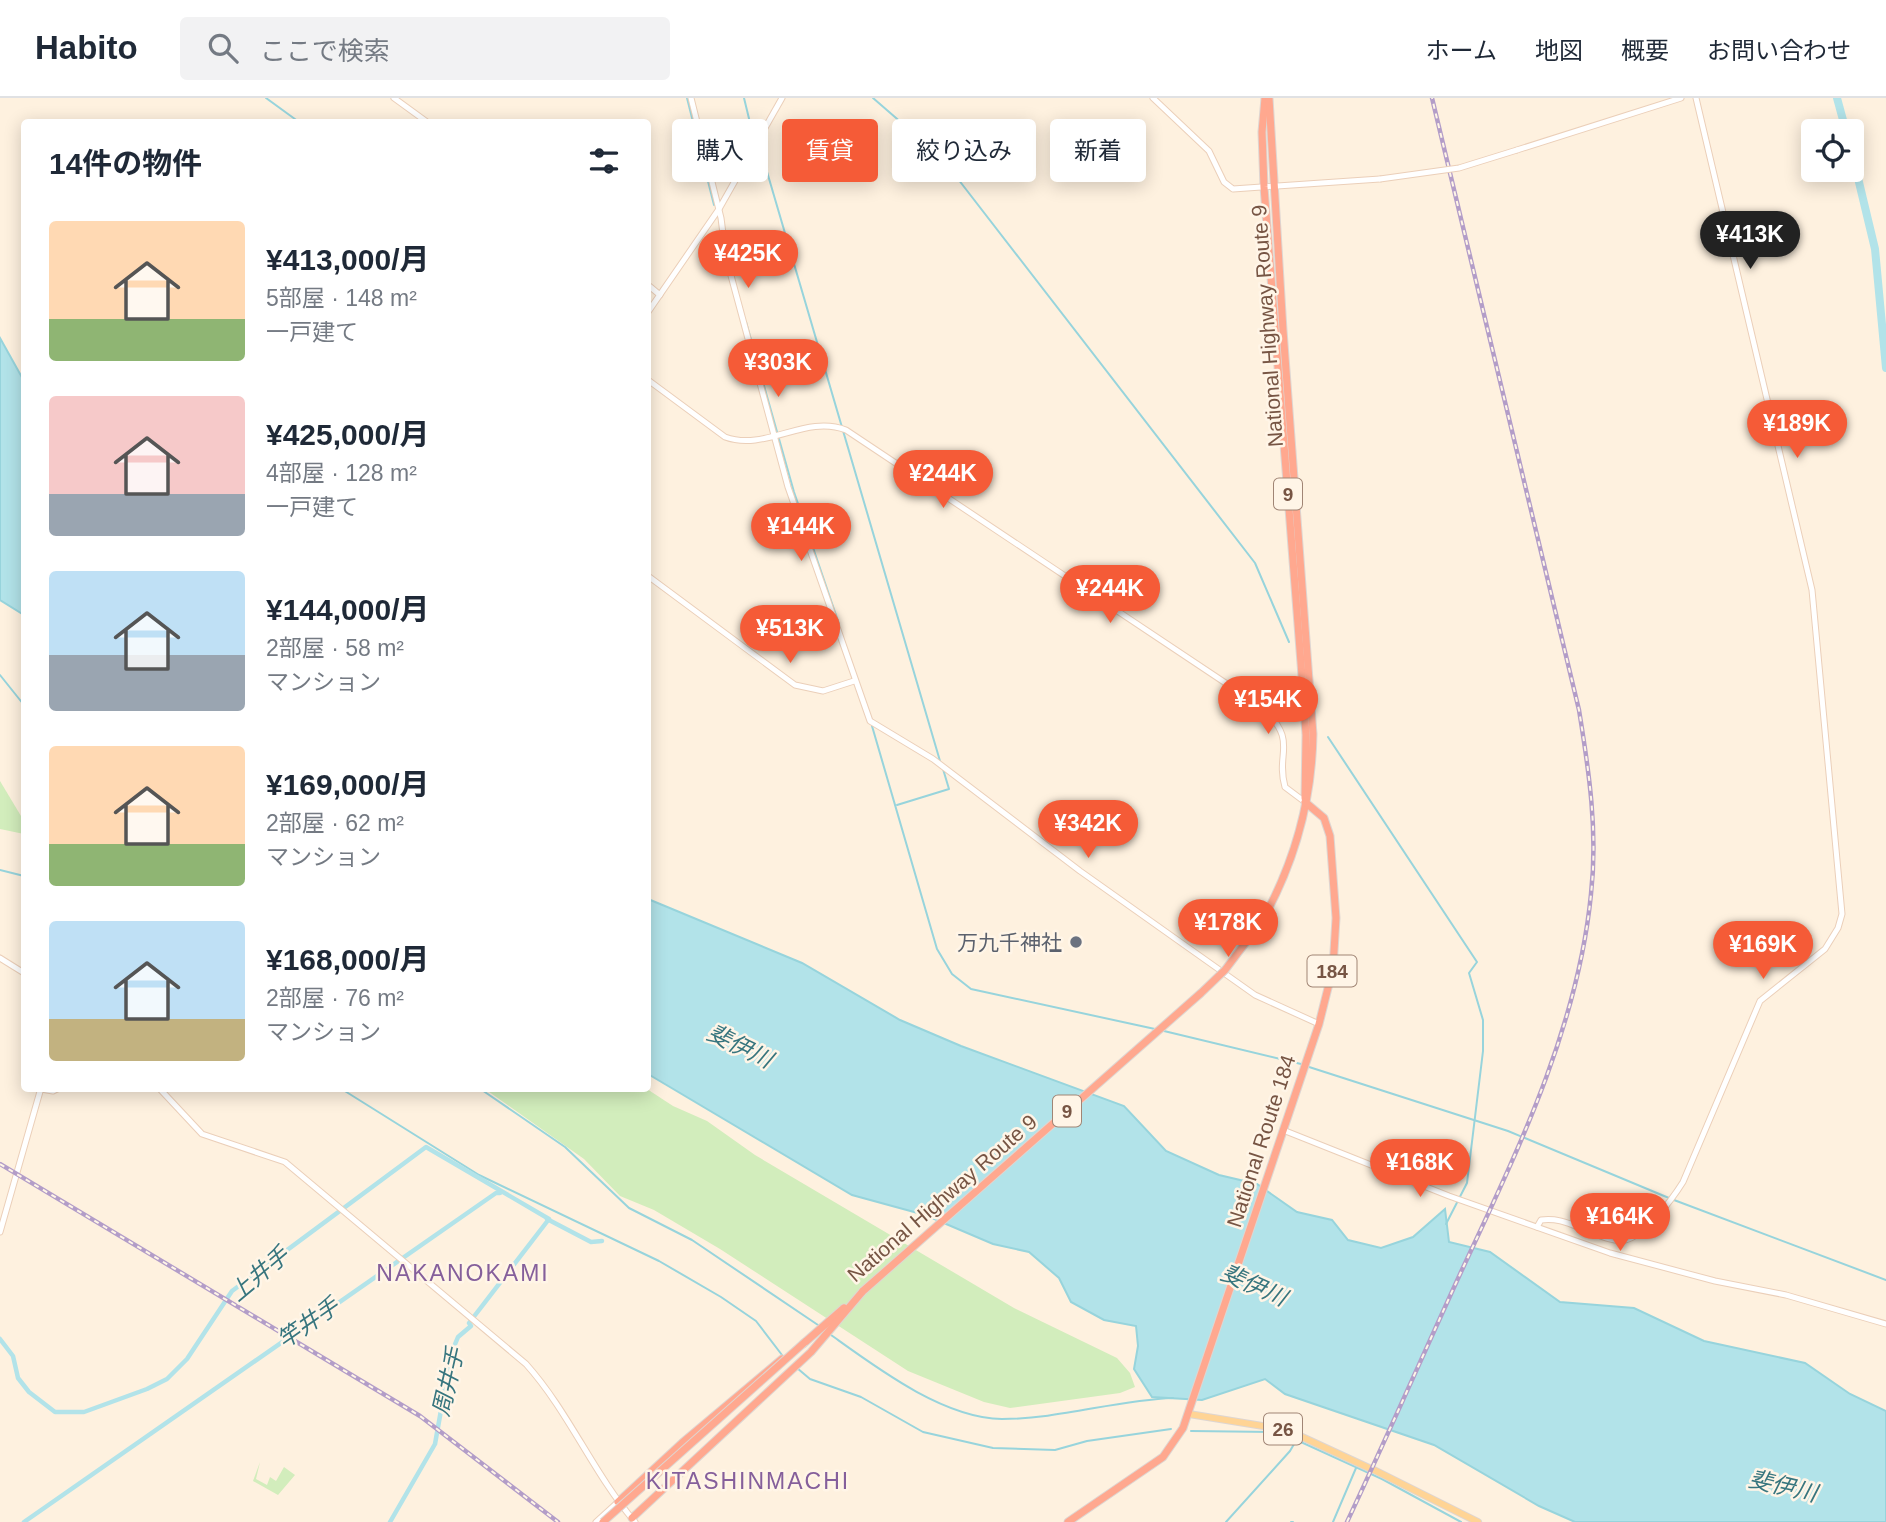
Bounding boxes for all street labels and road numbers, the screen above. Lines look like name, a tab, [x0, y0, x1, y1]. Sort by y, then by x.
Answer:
street label: National Highway Route 9	[1247, 204, 1287, 448]
road number: 9	[1274, 478, 1302, 510]
road number: 184	[1308, 956, 1356, 986]
street label: National Route 184	[1222, 1052, 1300, 1230]
road number: 9	[1053, 1096, 1081, 1126]
street label: National Highway Route 9	[843, 1110, 1041, 1286]
road number: 26	[1264, 1414, 1302, 1444]

